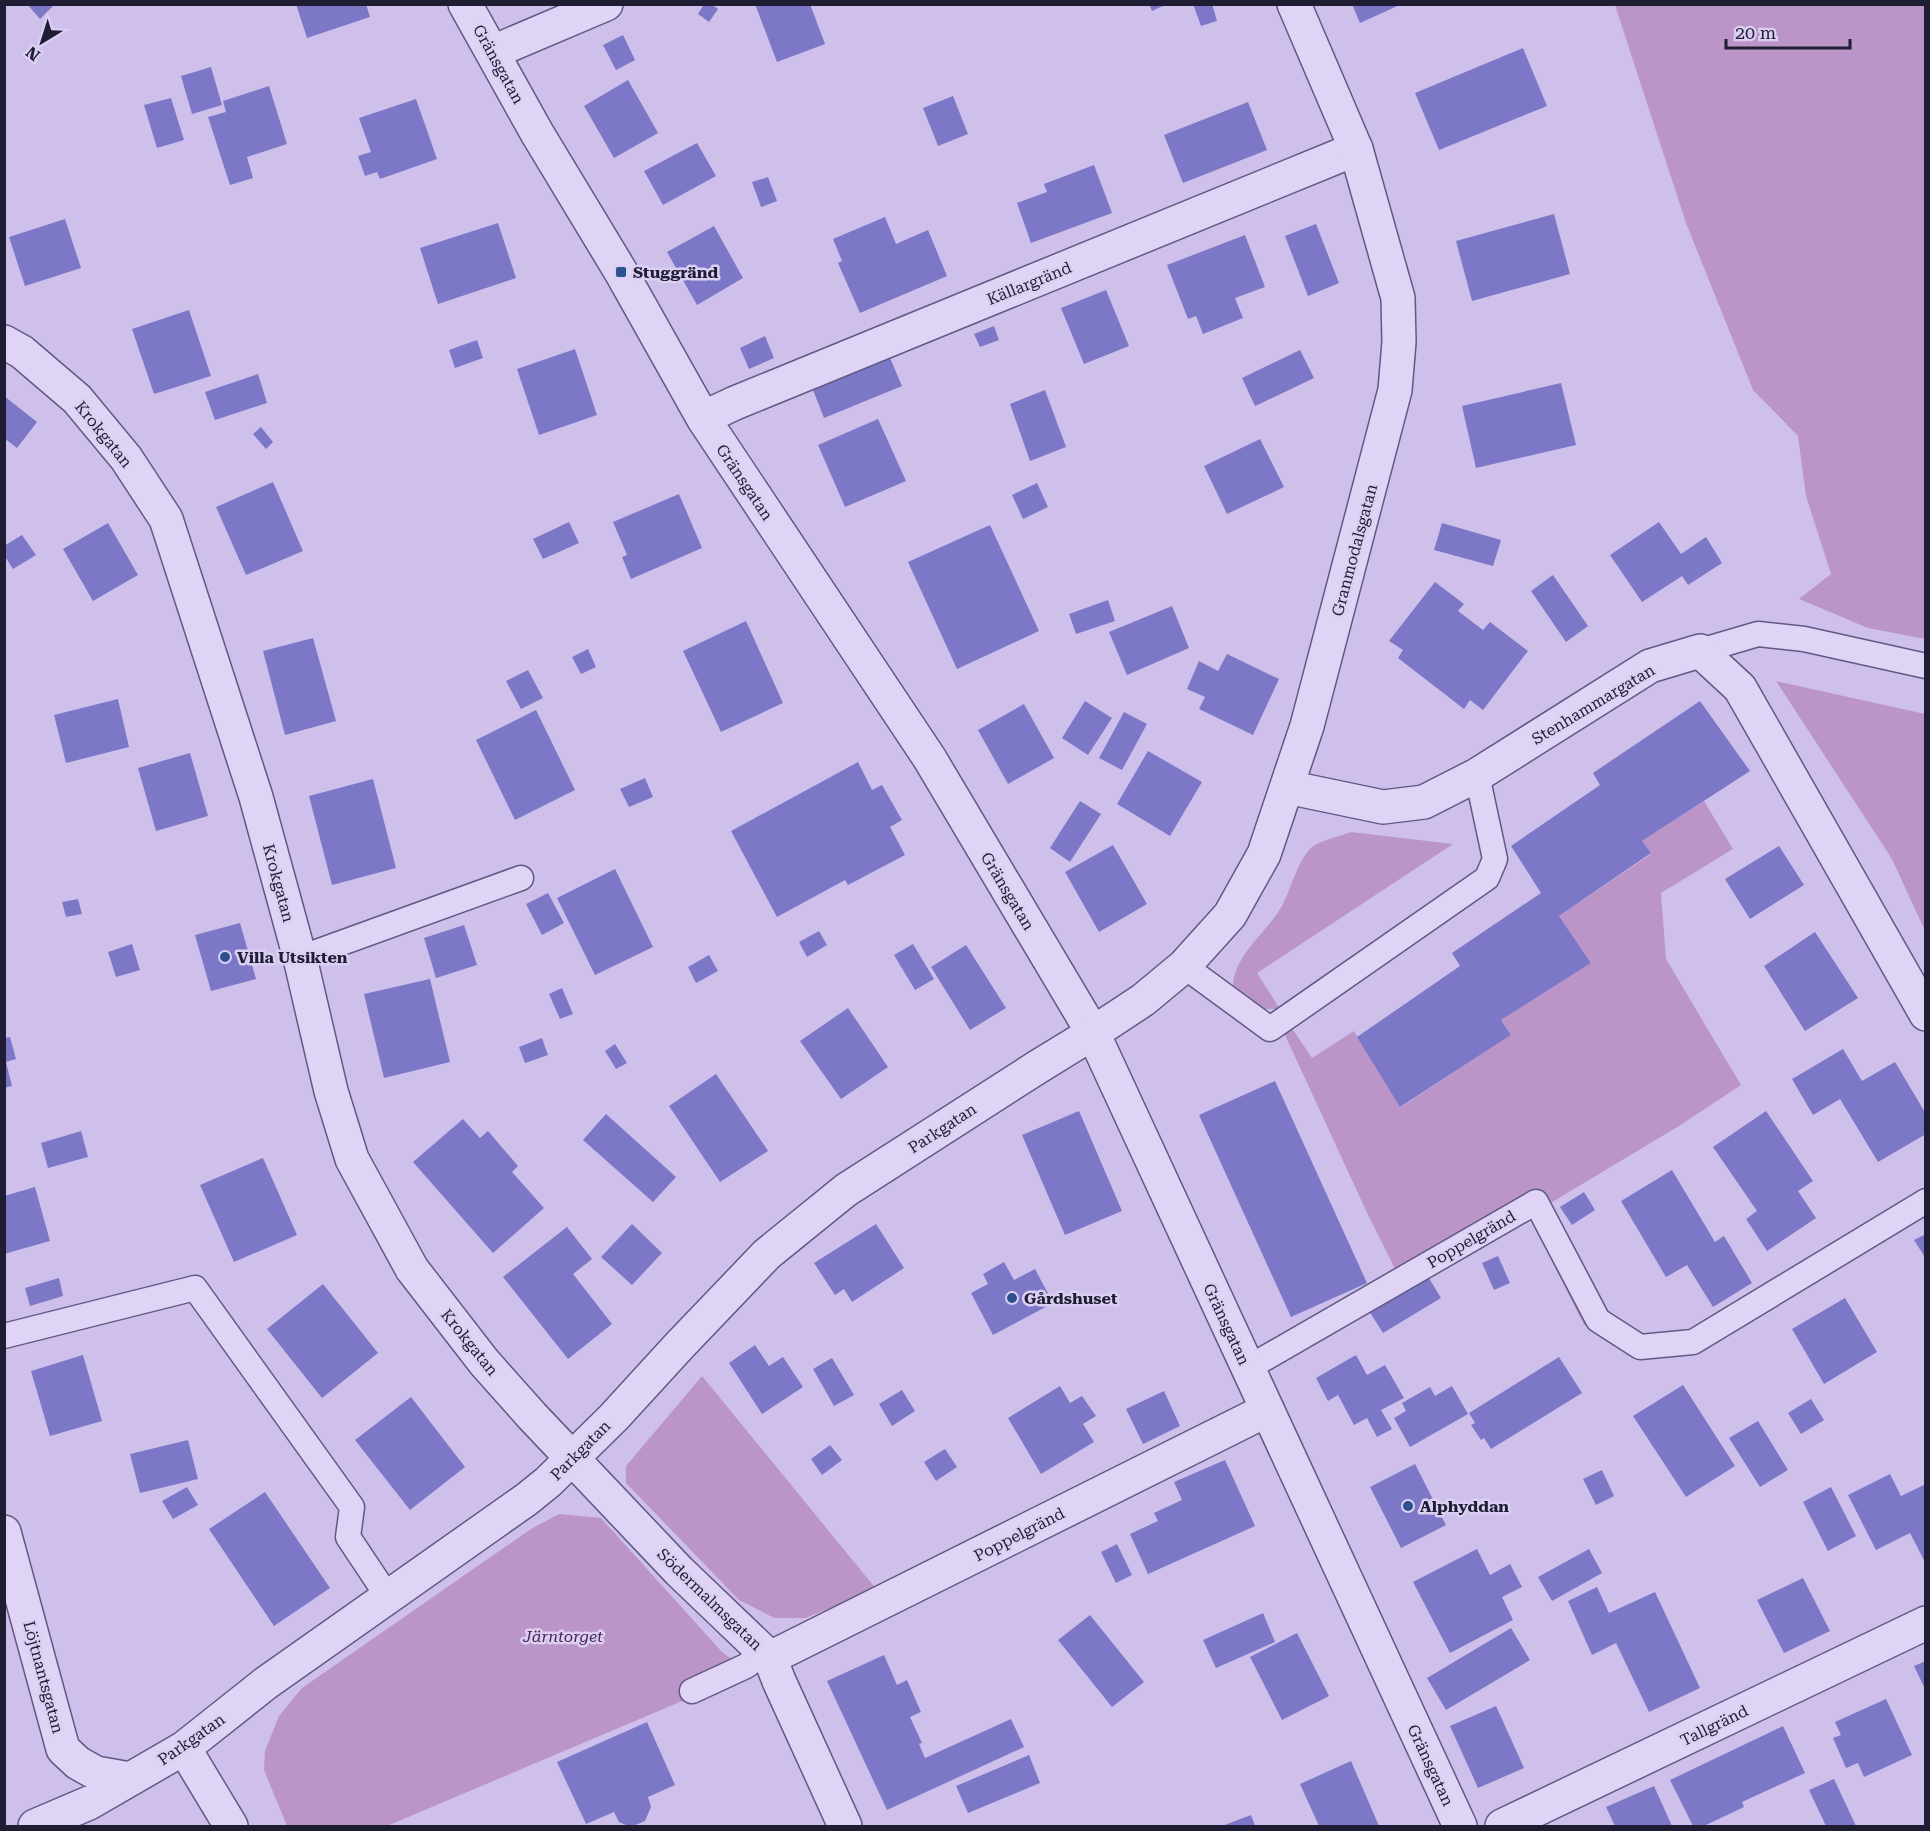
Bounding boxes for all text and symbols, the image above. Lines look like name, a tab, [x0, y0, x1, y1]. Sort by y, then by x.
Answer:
north arrow	[12, 12, 72, 72]
scale bar	[1726, 12, 1850, 50]
street label: Gränsgatan	[469, 21, 528, 107]
text: 20 m	[1735, 22, 1776, 43]
text: N	[22, 42, 44, 65]
street label: Källargränd	[984, 258, 1074, 309]
place label: Stuggränd	[633, 263, 718, 282]
marker: Stuggränd	[614, 265, 628, 279]
street label: Krokgatan	[71, 397, 136, 471]
street label: Gränsgatan	[712, 441, 777, 524]
street label: Granmodalsgatan	[1328, 482, 1381, 618]
street label: Stenhammargatan	[1528, 660, 1658, 749]
street label: Krokgatan	[259, 842, 298, 924]
street label: Gränsgatan	[977, 849, 1038, 934]
place label: Villa Utsikten	[237, 948, 348, 967]
marker: Villa Utsikten	[218, 950, 232, 964]
street label: Parkgatan	[905, 1099, 980, 1157]
street label: Poppelgränd	[1424, 1206, 1519, 1272]
street label: Gränsgatan	[1199, 1280, 1254, 1368]
place label: Gårdshuset	[1024, 1289, 1118, 1308]
marker: Gårdshuset	[1005, 1291, 1019, 1305]
street label: Krokgatan	[437, 1305, 502, 1379]
street label: Parkgatan	[546, 1416, 614, 1484]
place label: Alphyddan	[1420, 1497, 1509, 1516]
marker: Alphyddan	[1401, 1499, 1415, 1513]
street label: Poppelgränd	[971, 1504, 1068, 1565]
street label: Södermalmsgatan	[653, 1544, 766, 1654]
street label: Löjtnantsgatan	[19, 1619, 68, 1735]
park label: Järntorget	[522, 1627, 603, 1646]
street label: Tallgränd	[1677, 1701, 1751, 1750]
street label: Parkgatan	[154, 1709, 228, 1769]
street label: Gränsgatan	[1403, 1721, 1458, 1809]

